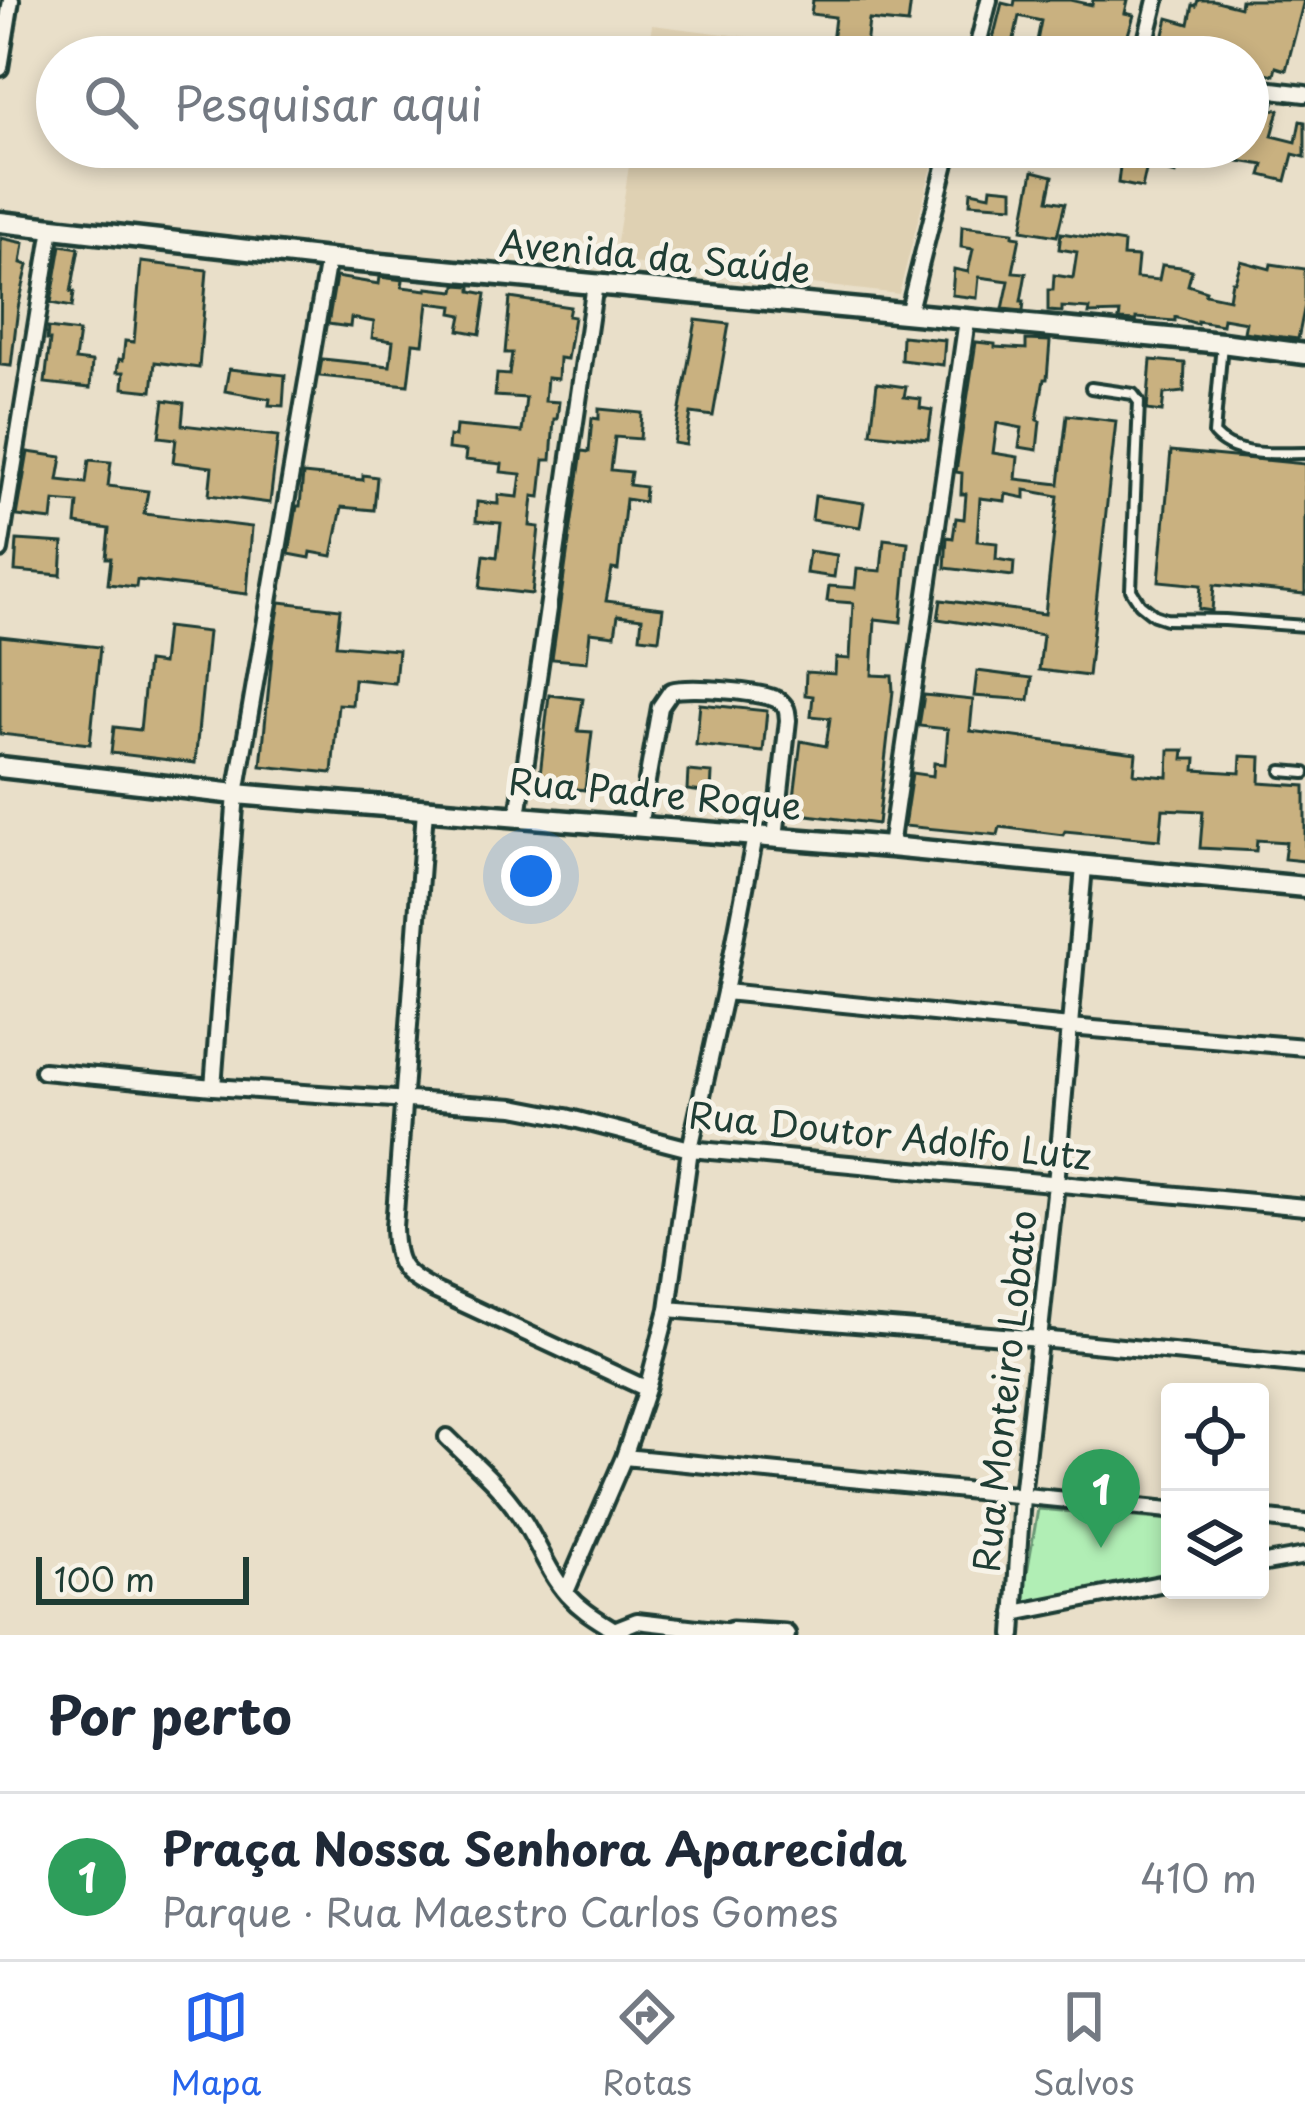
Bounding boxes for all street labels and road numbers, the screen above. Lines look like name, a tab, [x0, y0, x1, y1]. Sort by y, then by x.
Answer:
street label: Avenida da Saúde	[497, 215, 813, 296]
street label: Rua Padre Roque	[506, 752, 804, 832]
street label: Rua Doutor Adolfo Lutz	[686, 1086, 1094, 1182]
street label: Rua Monteiro Lobato	[957, 1207, 1049, 1574]

